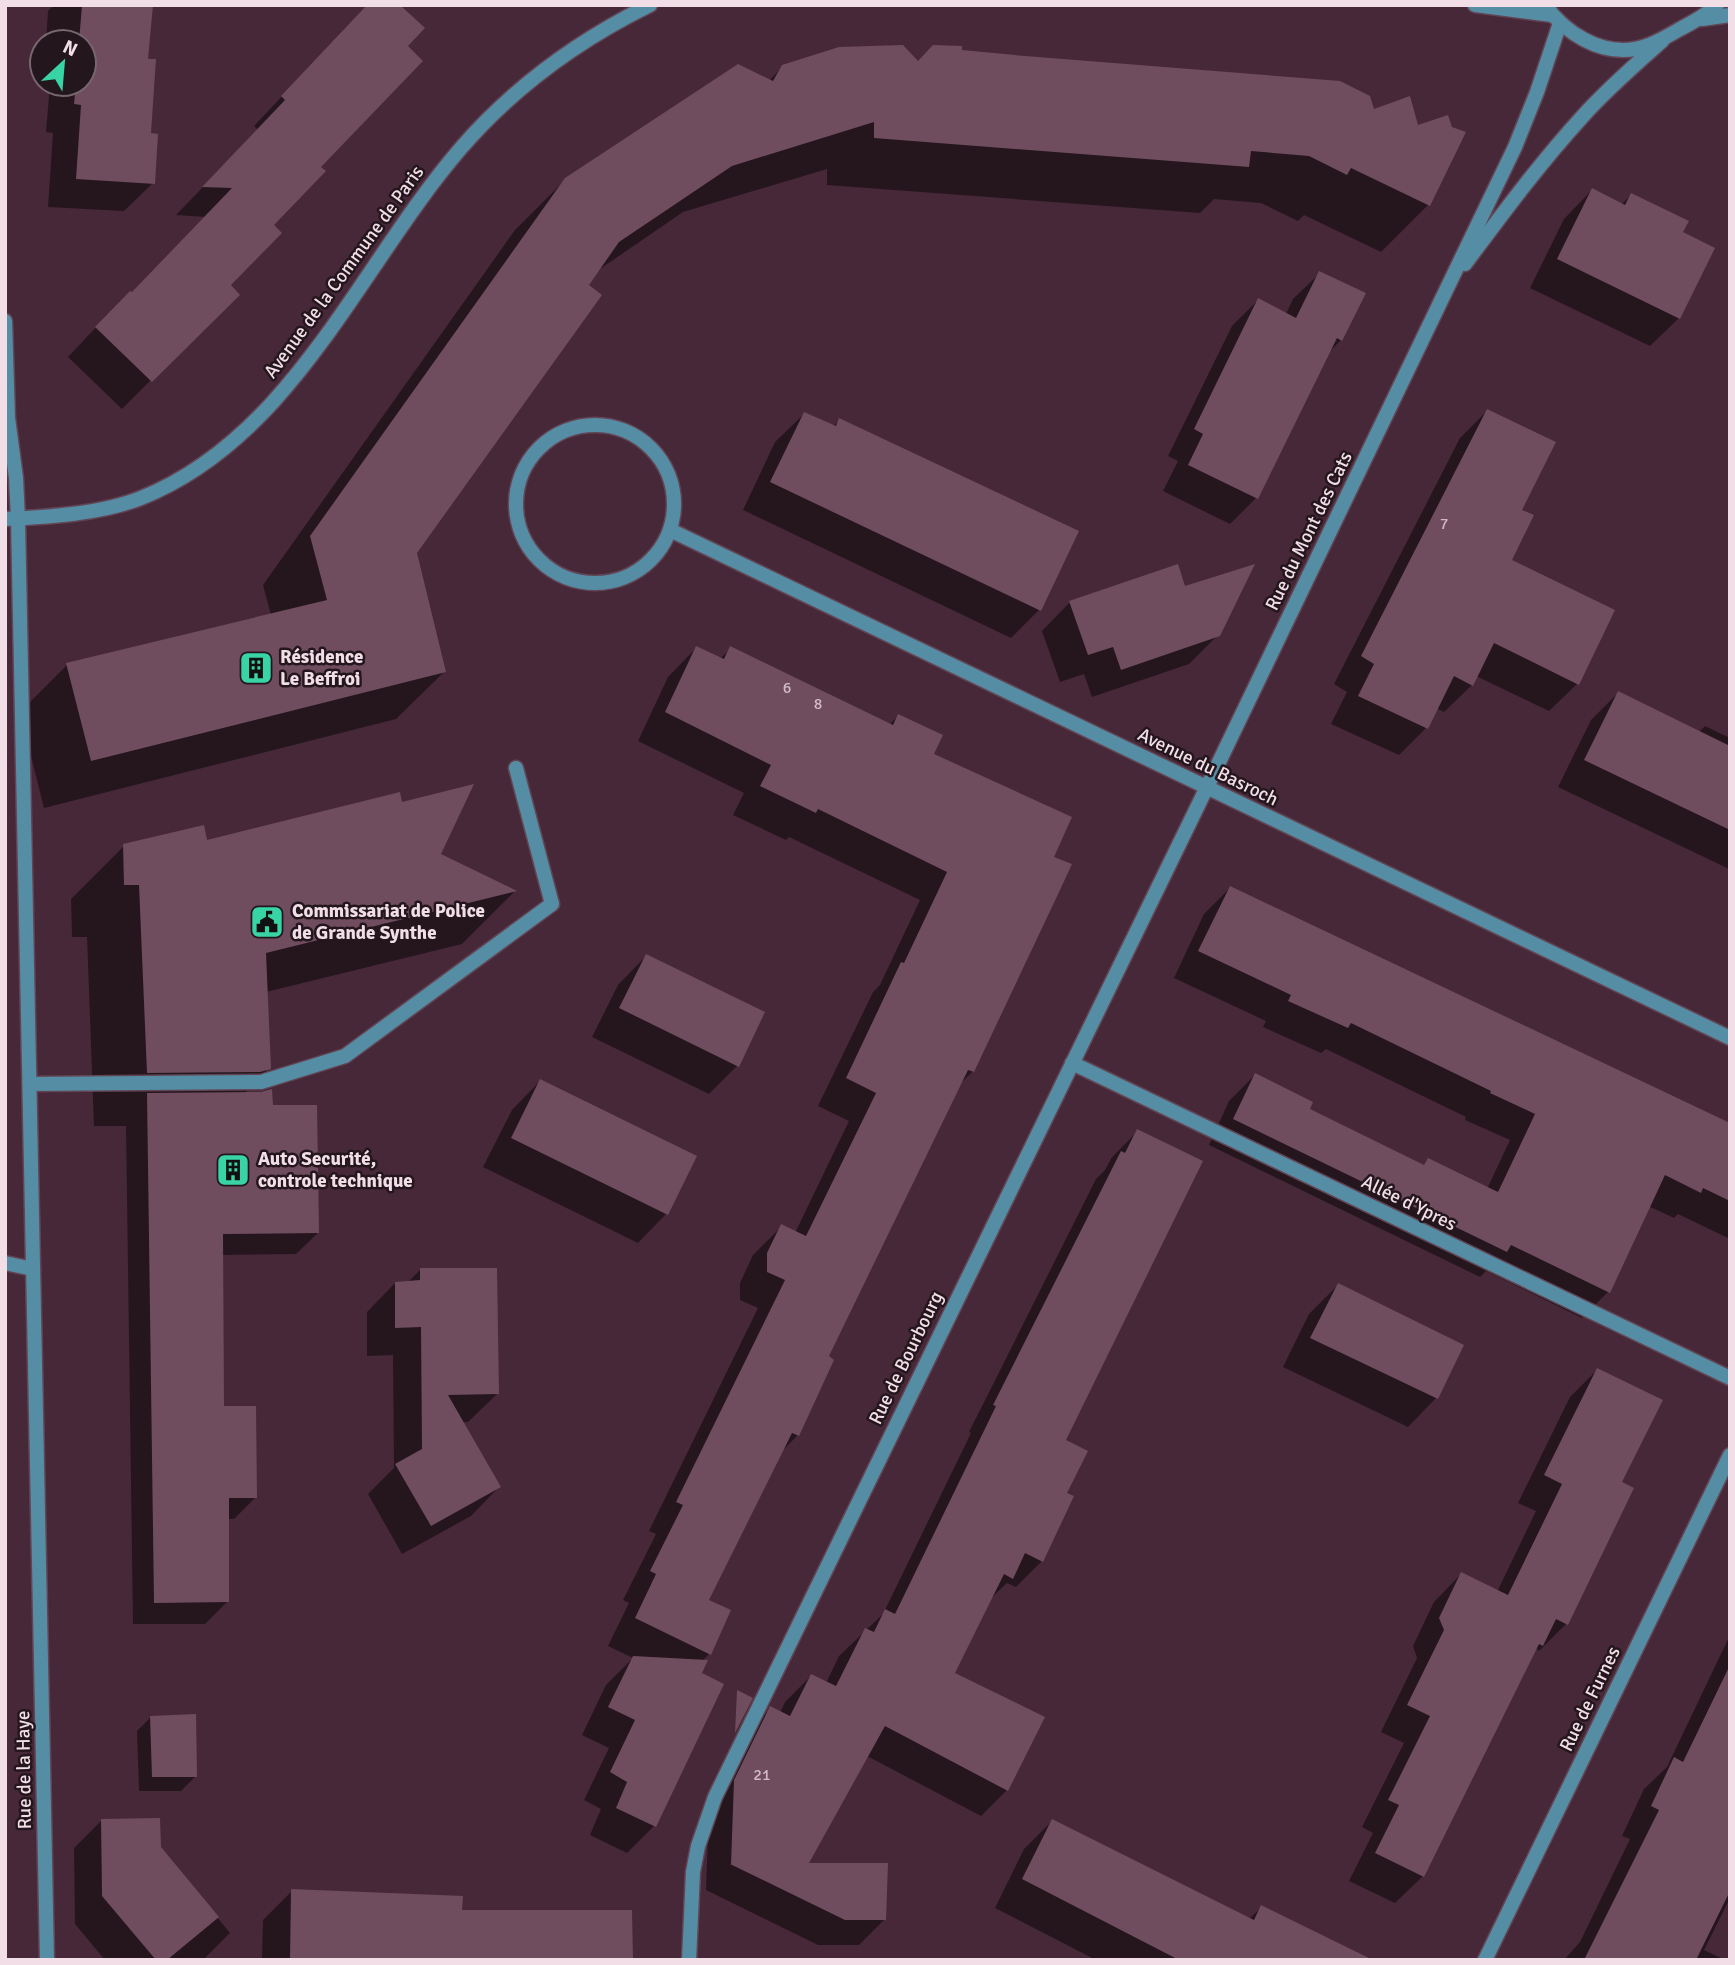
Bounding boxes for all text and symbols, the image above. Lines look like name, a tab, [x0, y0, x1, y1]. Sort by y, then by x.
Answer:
north arrow	[28, 28, 98, 98]
text: N	[59, 35, 81, 62]
street label: Avenue de la Commune de Paris	[259, 161, 429, 383]
street label: Rue du Mont des Cats	[1260, 448, 1358, 614]
house number: 7	[1440, 514, 1448, 534]
place label: Résidence Le Beffroi	[280, 645, 363, 691]
building icon: Résidence Le Beffroi	[237, 649, 275, 687]
house number: 6	[783, 678, 791, 698]
house number: 8	[814, 694, 822, 714]
street label: Avenue du Basroch	[1134, 723, 1282, 811]
place label: Commissariat de Police de Grande Synthe	[292, 899, 485, 945]
public building icon: Commissariat de Police de Grande Synthe	[248, 903, 286, 941]
place label: Auto Securité, controle technique	[258, 1147, 413, 1193]
building icon: Auto Securité, controle technique	[214, 1151, 252, 1189]
street label: Allée d'Ypres	[1358, 1170, 1460, 1236]
street label: Rue de Bourbourg	[863, 1288, 949, 1428]
street label: Rue de Furnes	[1554, 1643, 1626, 1755]
street label: Rue de la Haye	[11, 1711, 37, 1829]
house number: 21	[753, 1765, 771, 1785]

